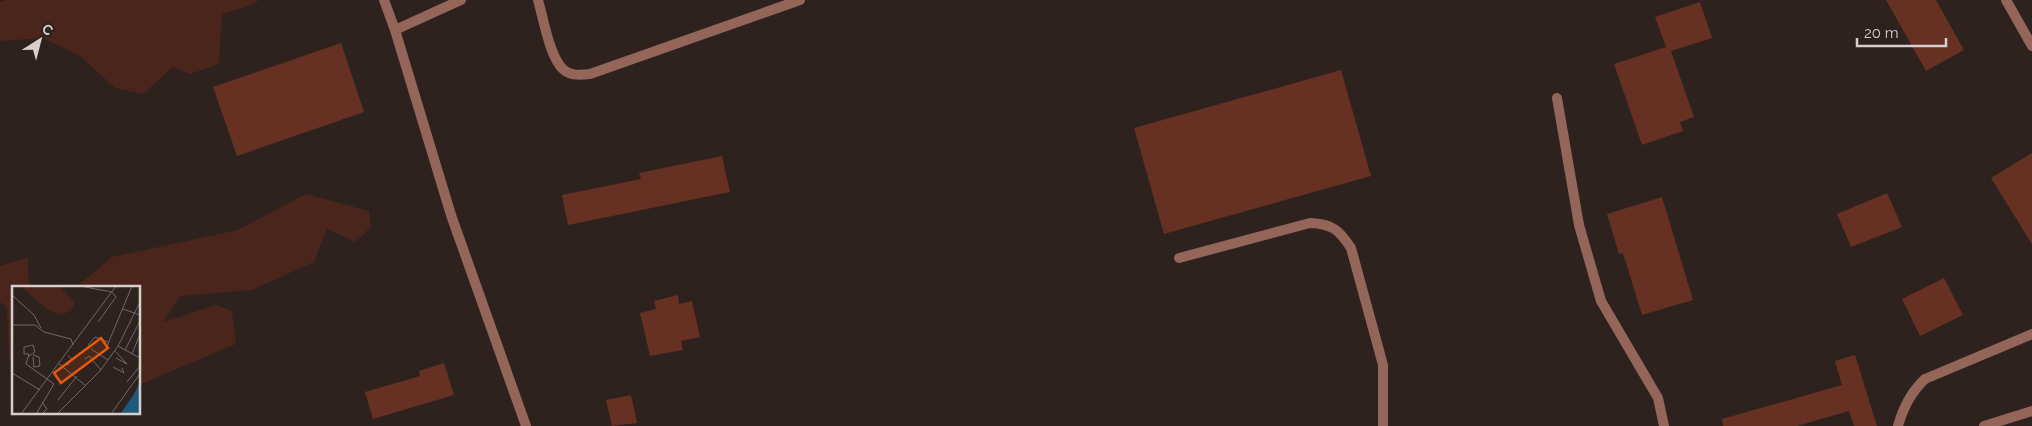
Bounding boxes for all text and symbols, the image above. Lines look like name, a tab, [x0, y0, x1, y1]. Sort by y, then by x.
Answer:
north arrow	[15, 15, 65, 65]
scale bar	[1857, 15, 1946, 47]
text: С	[39, 20, 57, 39]
text: 20 m	[1864, 24, 1899, 42]
inset map	[12, 286, 140, 414]

